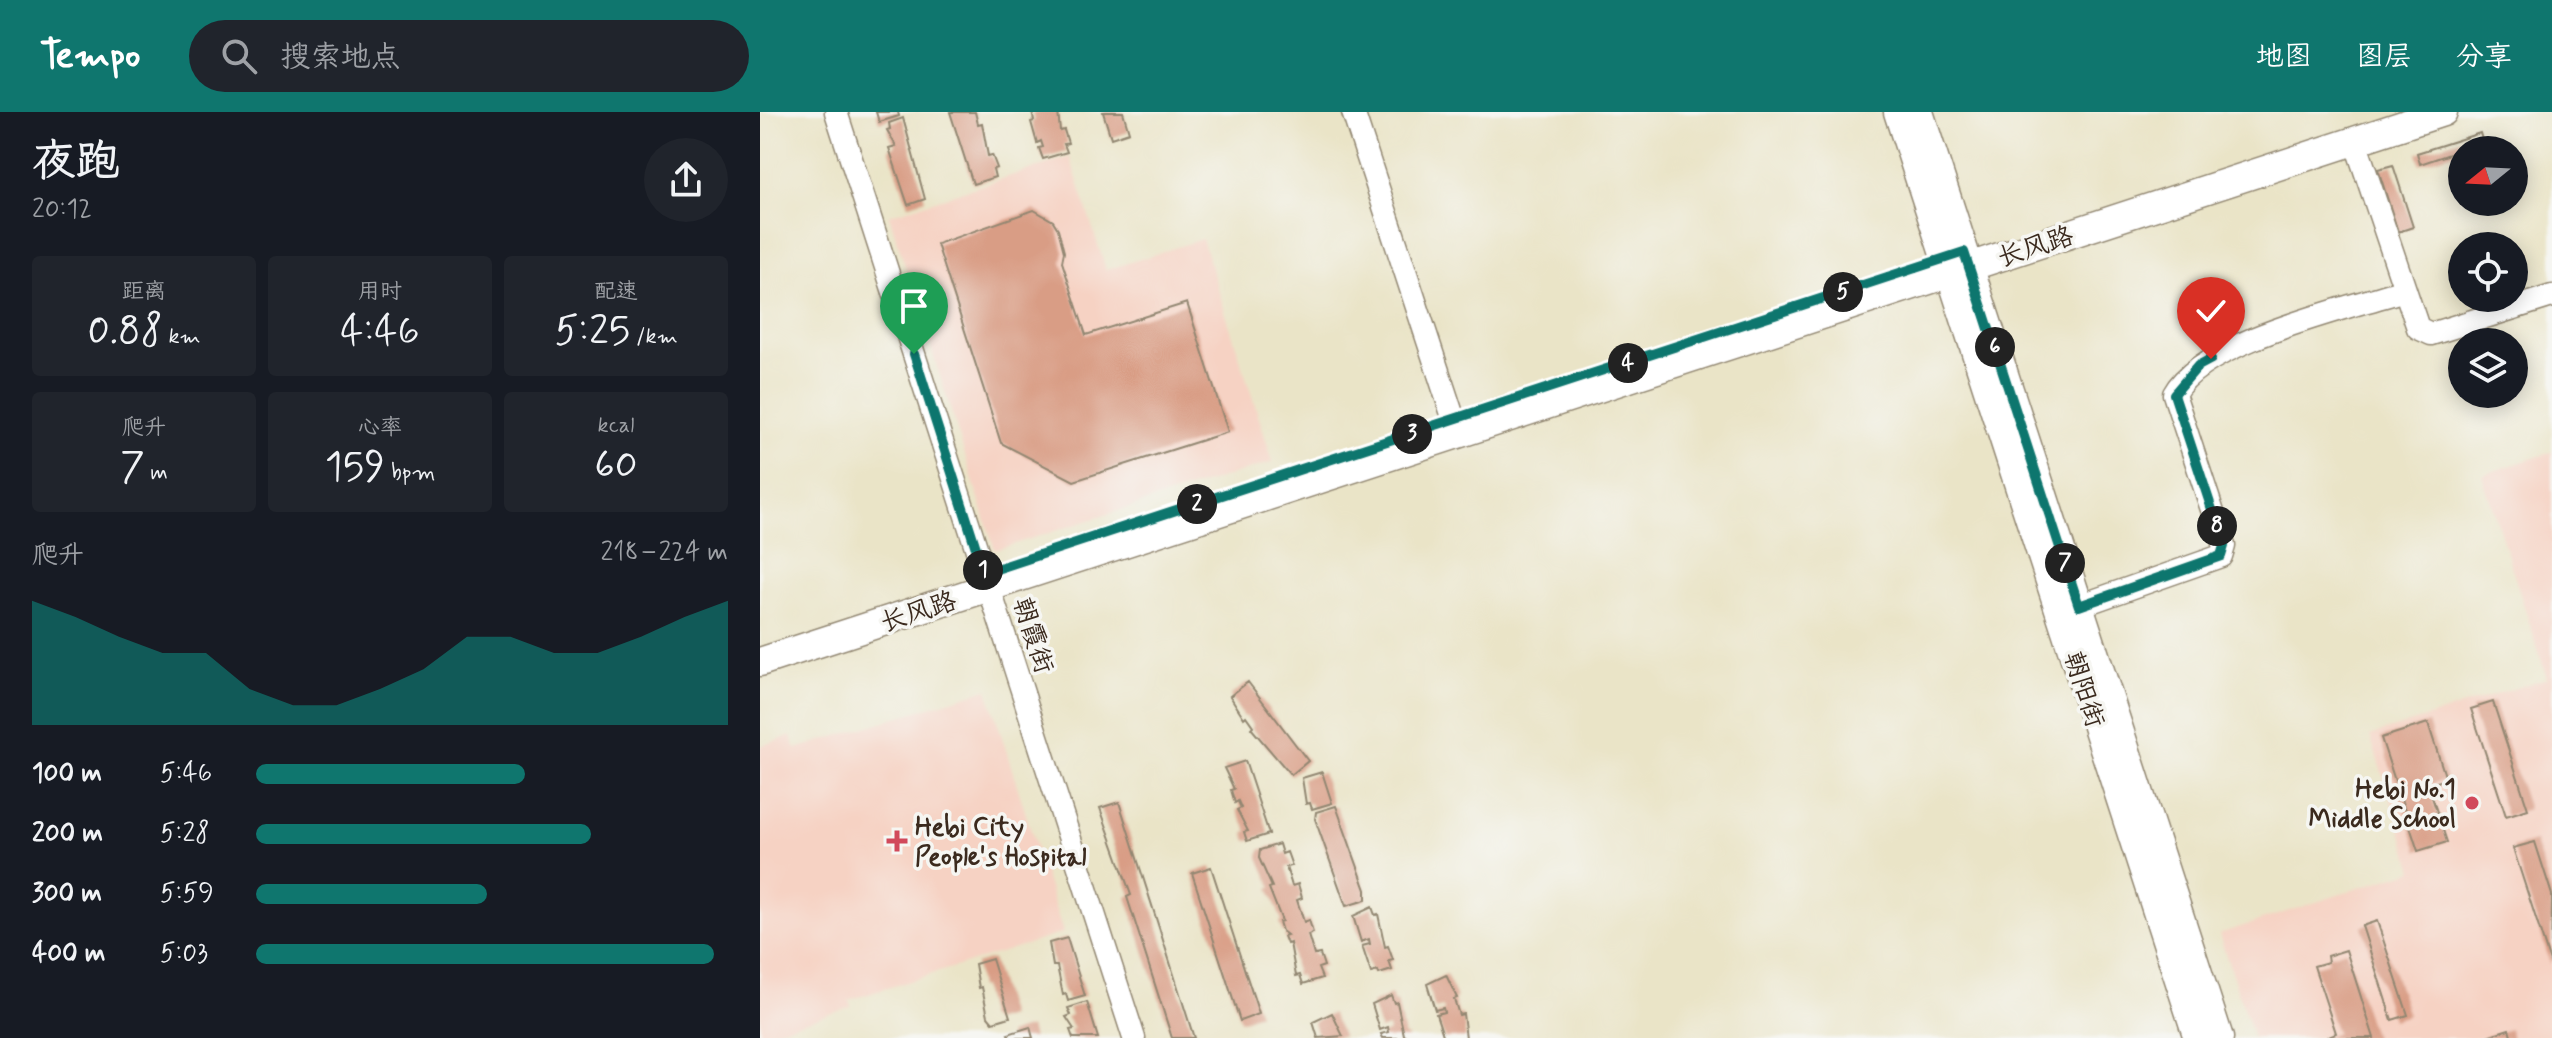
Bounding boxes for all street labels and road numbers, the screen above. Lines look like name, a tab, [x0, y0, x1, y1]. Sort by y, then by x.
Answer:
street label: 长风路	[1993, 220, 2078, 276]
street label: 长风路	[876, 585, 961, 641]
street label: 朝霞街	[1004, 593, 1060, 678]
street label: 朝阳街	[2055, 647, 2111, 732]

